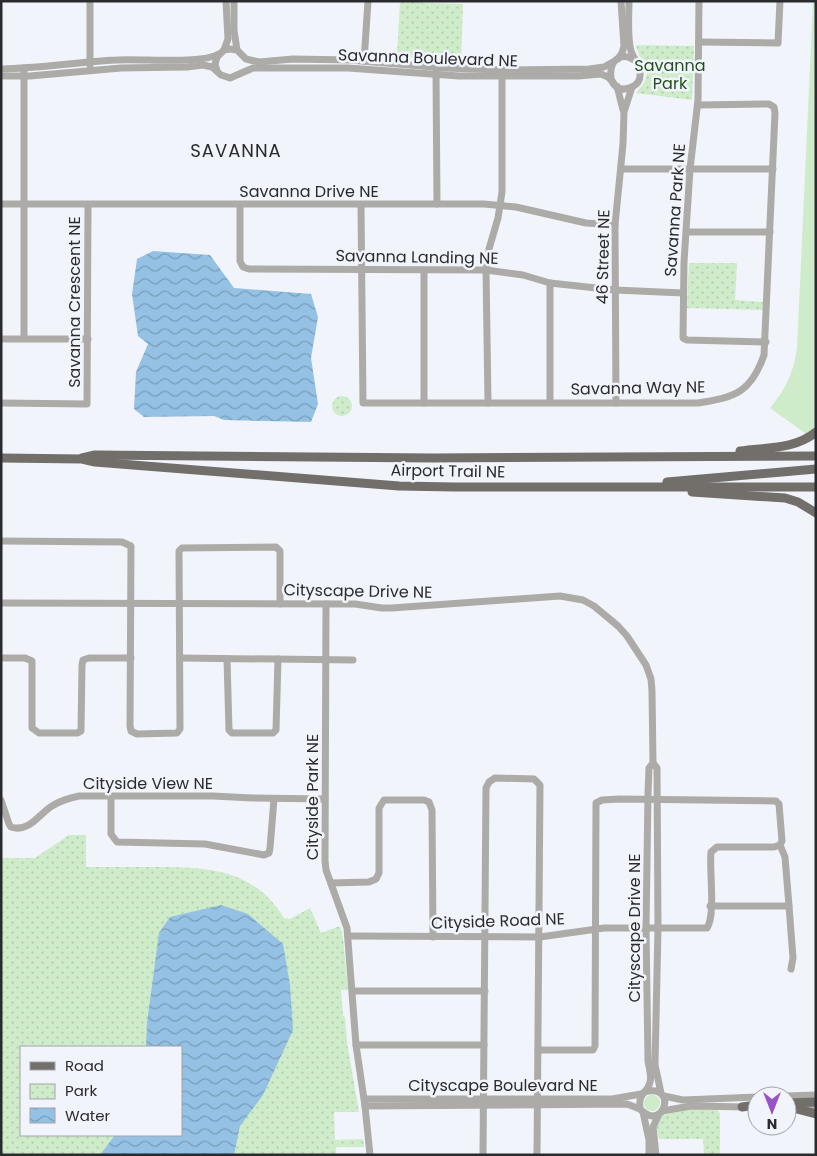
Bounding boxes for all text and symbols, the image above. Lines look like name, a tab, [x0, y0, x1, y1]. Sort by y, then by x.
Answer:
street label: Savanna Boulevard NE	[338, 43, 518, 73]
park label: Savanna Park	[634, 54, 706, 95]
district label: SAVANNA	[190, 138, 282, 163]
street label: Savanna Park NE	[659, 143, 691, 277]
street label: Savanna Drive NE	[239, 180, 379, 203]
street label: 46 Street NE	[591, 209, 615, 305]
street label: Savanna Crescent NE	[63, 216, 86, 388]
street label: Savanna Landing NE	[335, 244, 499, 270]
street label: Savanna Way NE	[570, 375, 706, 401]
street label: Airport Trail NE	[390, 458, 506, 484]
street label: Cityscape Drive NE	[283, 578, 433, 604]
street label: Cityside Park NE	[301, 734, 324, 860]
street label: Cityside View NE	[83, 772, 213, 795]
street label: Cityscape Drive NE	[623, 854, 646, 1002]
street label: Cityside Road NE	[431, 907, 565, 935]
legend	[20, 1046, 182, 1136]
text: Road	[65, 1055, 104, 1076]
street label: Cityscape Boulevard NE	[408, 1074, 598, 1097]
text: Park	[65, 1080, 97, 1101]
north arrow	[747, 1086, 797, 1136]
text: Water	[65, 1105, 111, 1126]
text: N	[767, 1114, 777, 1134]

